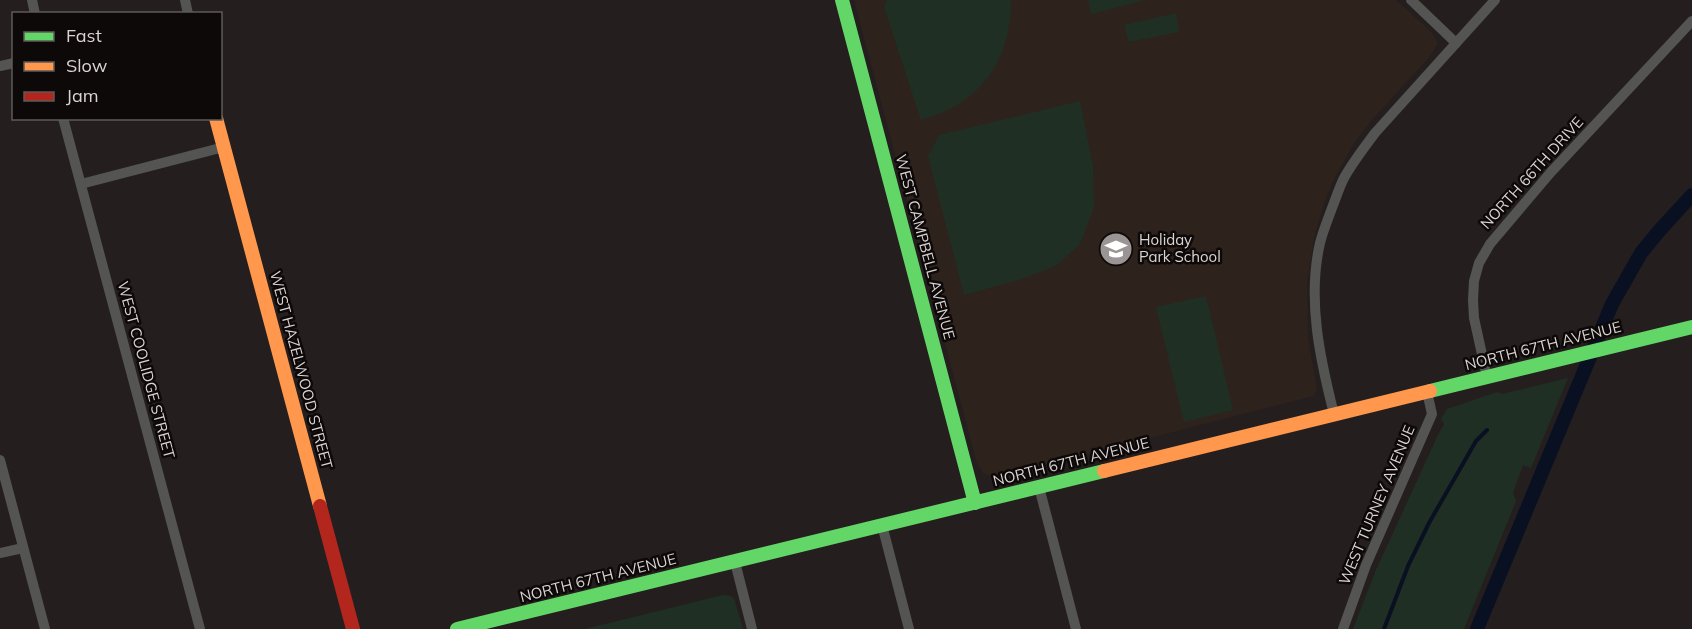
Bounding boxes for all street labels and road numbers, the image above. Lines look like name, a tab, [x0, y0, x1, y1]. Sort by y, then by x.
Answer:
street label: NORTH 66TH DRIVE	[1476, 112, 1587, 233]
street label: WEST CAMPBELL AVENUE	[892, 152, 959, 342]
street label: WEST HAZELWOOD STREET	[266, 269, 337, 471]
street label: WEST COOLIDGE STREET	[114, 279, 179, 461]
street label: NORTH 67TH AVENUE	[1463, 317, 1623, 374]
street label: WEST TURNEY AVENUE	[1334, 422, 1419, 587]
street label: NORTH 67TH AVENUE	[991, 433, 1151, 490]
street label: NORTH 67TH AVENUE	[518, 549, 678, 606]

